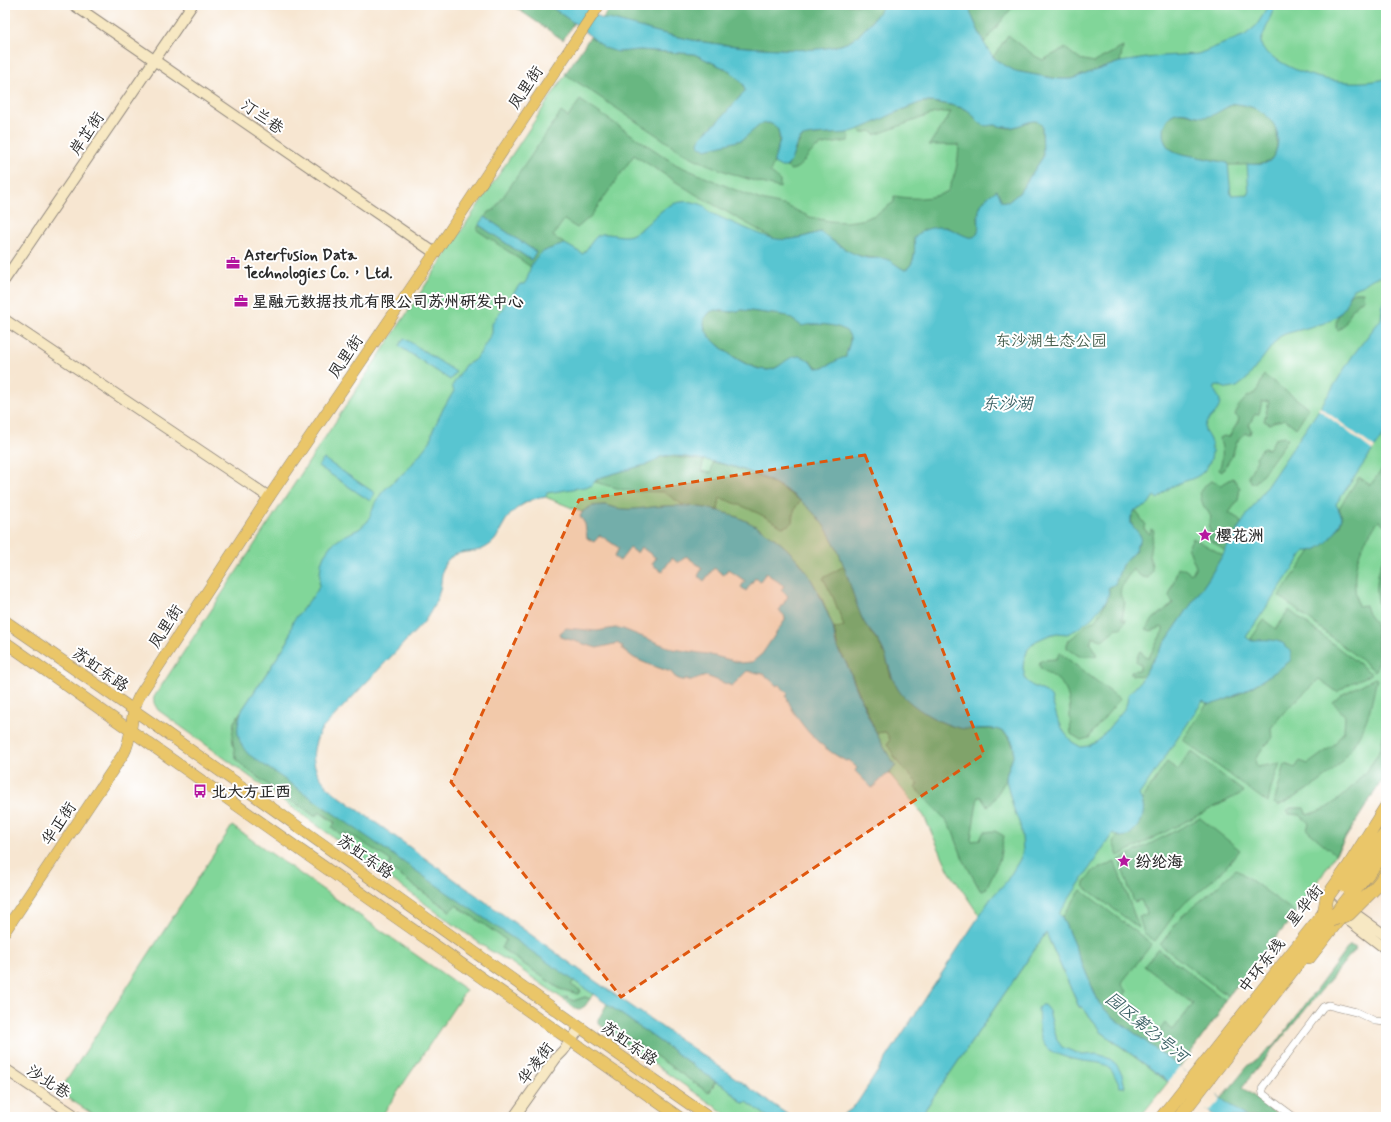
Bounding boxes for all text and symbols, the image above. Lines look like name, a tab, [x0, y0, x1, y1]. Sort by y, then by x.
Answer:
street label: 凤里街	[504, 62, 548, 114]
street label: 汀兰巷	[236, 95, 288, 140]
street label: 岸芷街	[65, 108, 109, 160]
place label: Asterfusion Data Technologies Co.，Ltd.	[244, 245, 393, 286]
office icon: Asterfusion Data Technologies Co.，Ltd.	[225, 255, 241, 271]
place label: 星融元数据技术有限公司苏州研发中心	[252, 292, 524, 313]
office icon: 星融元数据技术有限公司苏州研发中心	[233, 293, 249, 309]
street label: 凤里街	[324, 331, 368, 383]
park label: 东沙湖生态公园	[995, 331, 1107, 352]
water label: 东沙湖	[982, 393, 1034, 415]
place label: 樱花洲	[1216, 526, 1264, 547]
place icon: 樱花洲	[1197, 527, 1213, 543]
street label: 凤里街	[144, 601, 188, 653]
street label: 苏虹东路	[68, 643, 132, 697]
place label: 北大方正西	[211, 782, 291, 803]
bus stop icon: 北大方正西	[192, 783, 208, 799]
street label: 华正街	[37, 798, 81, 850]
street label: 苏虹东路	[333, 830, 397, 884]
place label: 纷纶海	[1135, 852, 1183, 873]
place icon: 纷纶海	[1116, 853, 1132, 869]
street label: 星华街	[1282, 881, 1328, 931]
street label: 中环东线	[1234, 934, 1290, 998]
water label: 园区第23号河	[1100, 988, 1195, 1070]
street label: 苏虹东路	[597, 1017, 661, 1071]
street label: 华凌街	[513, 1038, 559, 1089]
street label: 沙北巷	[22, 1060, 74, 1104]

